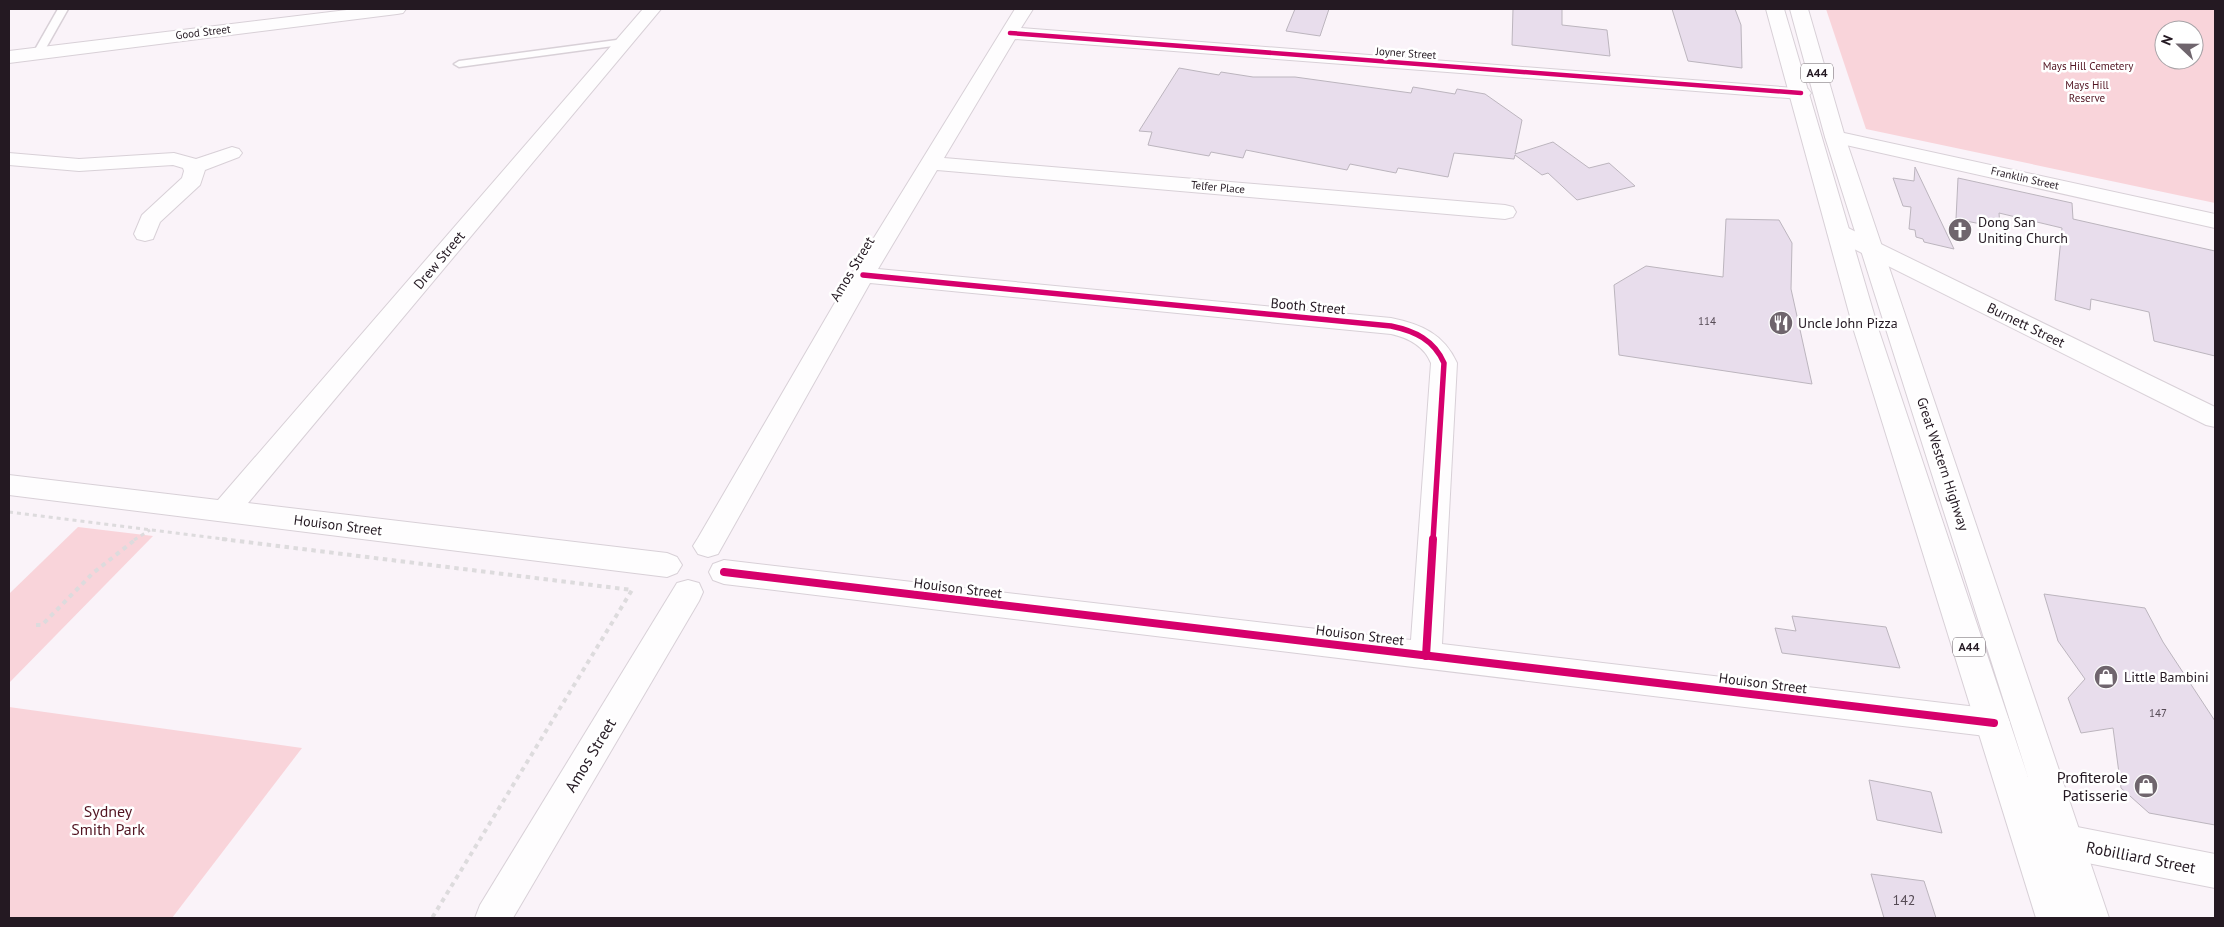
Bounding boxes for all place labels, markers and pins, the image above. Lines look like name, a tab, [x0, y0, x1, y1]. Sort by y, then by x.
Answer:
place label: Dong San Uniting Church	[1978, 213, 2068, 247]
church icon: Dong San Uniting Church	[1947, 217, 1973, 243]
restaurant icon: Uncle John Pizza	[1768, 310, 1794, 336]
place label: Uncle John Pizza	[1798, 314, 1898, 332]
shop icon: Little Bambini	[2093, 664, 2119, 690]
place label: Little Bambini	[2124, 668, 2209, 686]
place label: Profiterole Patisserie	[2057, 767, 2128, 805]
shop icon: Profiterole Patisserie	[2133, 773, 2159, 799]

